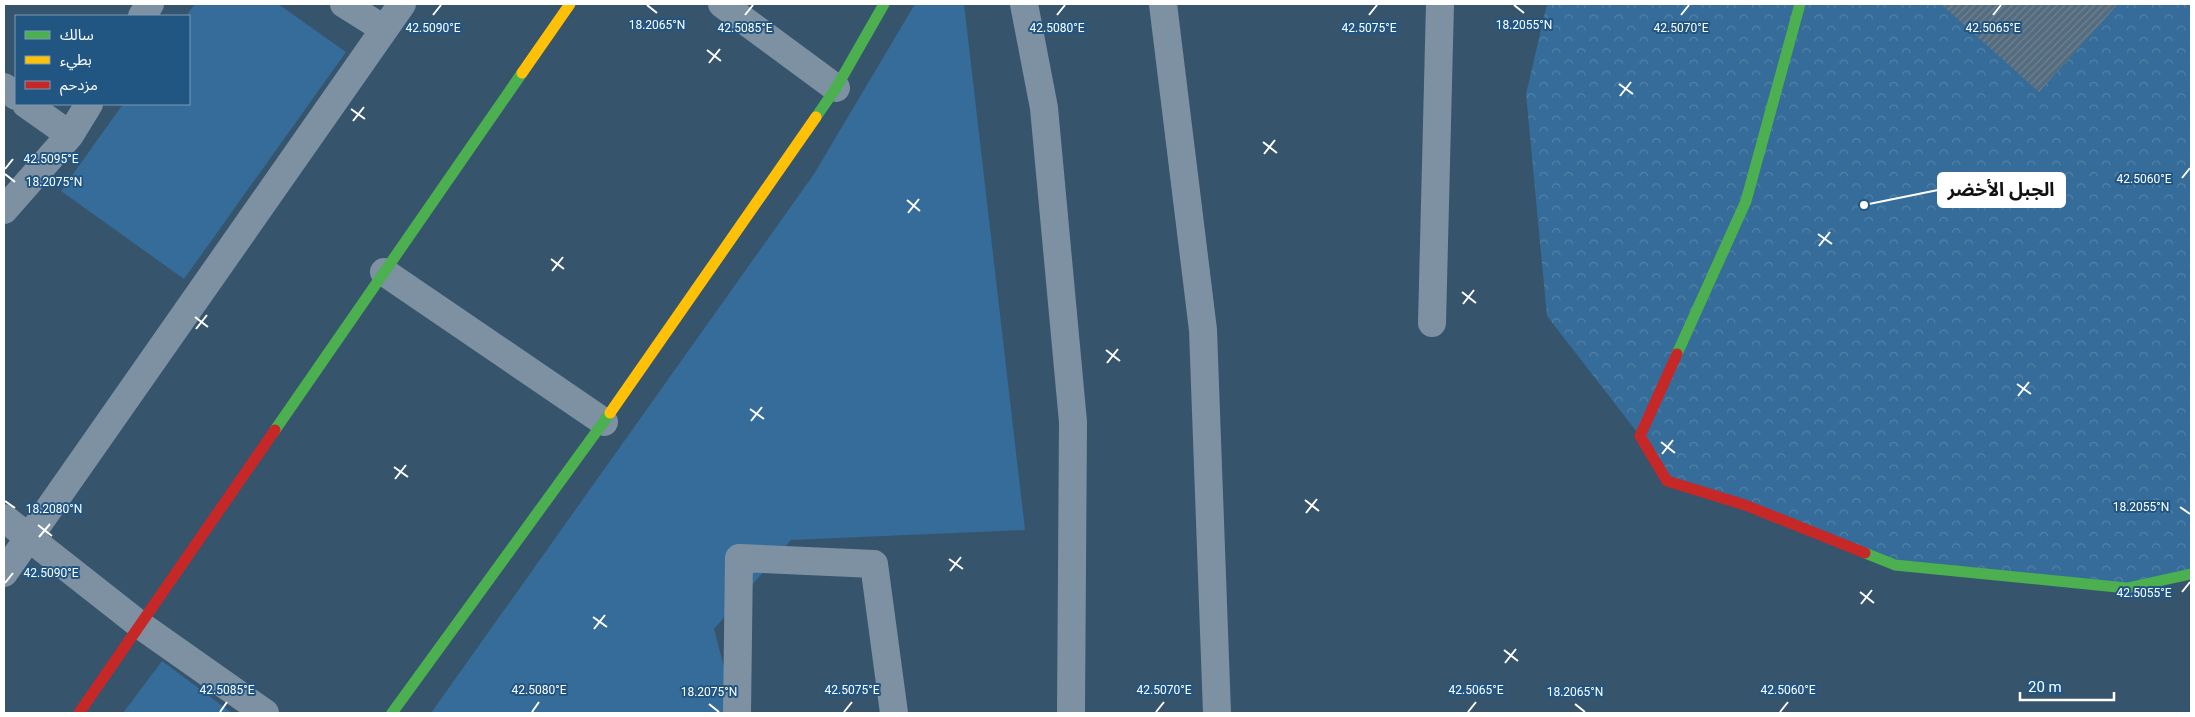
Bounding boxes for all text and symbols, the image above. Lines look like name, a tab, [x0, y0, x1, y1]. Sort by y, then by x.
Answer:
legend	[15, 15, 190, 105]
text: 18.2065°N	[629, 18, 685, 32]
text: 18.2055°N	[1496, 18, 1552, 32]
text: 42.5090°E	[406, 21, 461, 35]
text: 42.5085°E	[718, 21, 773, 35]
text: 42.5080°E	[1030, 21, 1085, 35]
text: 42.5075°E	[1342, 21, 1397, 35]
text: 42.5070°E	[1654, 21, 1709, 35]
text: 42.5065°E	[1966, 21, 2021, 35]
text: سالك	[60, 26, 94, 44]
text: بطيء	[60, 51, 92, 71]
text: مزدحم	[60, 76, 98, 96]
text: 42.5095°E	[24, 152, 79, 166]
text: 42.5060°E	[2117, 172, 2172, 186]
callout: الجبل الأخضر	[1938, 173, 2065, 207]
text: 18.2075°N	[26, 175, 82, 189]
text: الجبل الأخضر	[1946, 178, 2055, 201]
text: 18.2055°N	[2113, 500, 2169, 514]
text: 18.2080°N	[26, 502, 82, 516]
text: 42.5090°E	[24, 566, 79, 580]
text: 42.5055°E	[2117, 586, 2172, 600]
scale bar	[2020, 670, 2114, 702]
text: 20 m	[2028, 678, 2062, 696]
text: 42.5085°E	[200, 683, 255, 697]
text: 42.5080°E	[512, 683, 567, 697]
text: 42.5075°E	[825, 683, 880, 697]
text: 42.5070°E	[1137, 683, 1192, 697]
text: 42.5065°E	[1449, 683, 1504, 697]
text: 42.5060°E	[1761, 683, 1816, 697]
text: 18.2075°N	[681, 685, 737, 699]
text: 18.2065°N	[1547, 685, 1603, 699]

